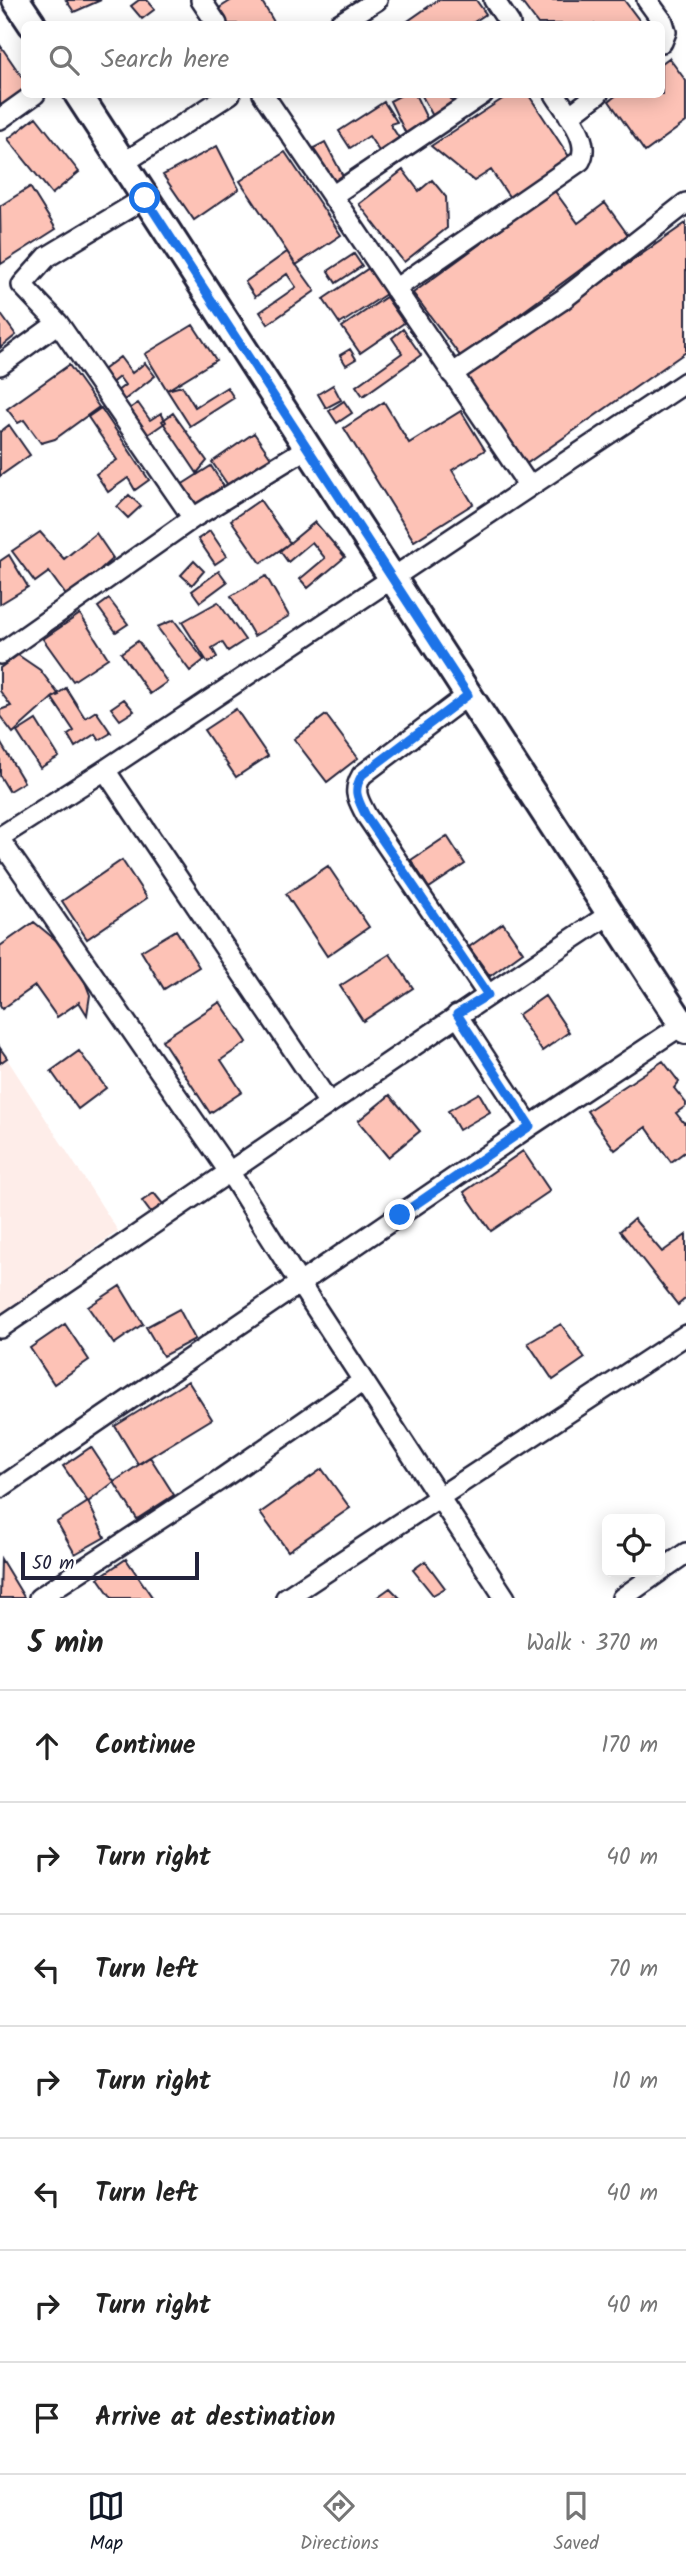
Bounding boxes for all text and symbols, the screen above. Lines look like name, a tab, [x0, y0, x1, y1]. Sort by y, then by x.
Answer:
search box	[21, 21, 665, 98]
text: Search here	[101, 39, 229, 81]
icon: search	[45, 41, 83, 79]
route start	[129, 182, 160, 213]
route end	[384, 1199, 415, 1230]
map controls	[602, 1514, 665, 1577]
button: locate	[602, 1514, 665, 1577]
scale bar	[21, 1549, 200, 1581]
text: 50 m	[32, 1549, 74, 1579]
text: 5 min	[28, 1620, 104, 1668]
text: Walk · 370 m	[526, 1626, 658, 1662]
text: Continue	[95, 1725, 196, 1767]
icon: ahead	[28, 1727, 66, 1765]
text: 170 m	[601, 1728, 658, 1764]
text: Turn right	[95, 1837, 211, 1879]
icon: right	[28, 1839, 66, 1877]
text: 40 m	[606, 1840, 658, 1876]
text: Turn left	[95, 1949, 198, 1991]
icon: left	[28, 1951, 66, 1989]
text: 70 m	[608, 1952, 658, 1988]
text: Turn right	[95, 2061, 211, 2103]
icon: right	[28, 2063, 66, 2101]
text: 10 m	[612, 2064, 658, 2100]
text: Turn left	[95, 2173, 198, 2215]
icon: left	[28, 2175, 66, 2213]
text: 40 m	[606, 2176, 658, 2212]
text: Turn right	[95, 2285, 211, 2327]
icon: right	[28, 2287, 66, 2325]
text: 40 m	[606, 2288, 658, 2324]
text: Arrive at destination	[95, 2397, 335, 2439]
icon: arrive	[28, 2399, 66, 2437]
tab: Map	[87, 2487, 125, 2559]
tab: Directions	[300, 2487, 379, 2559]
tab: Saved	[554, 2487, 599, 2559]

